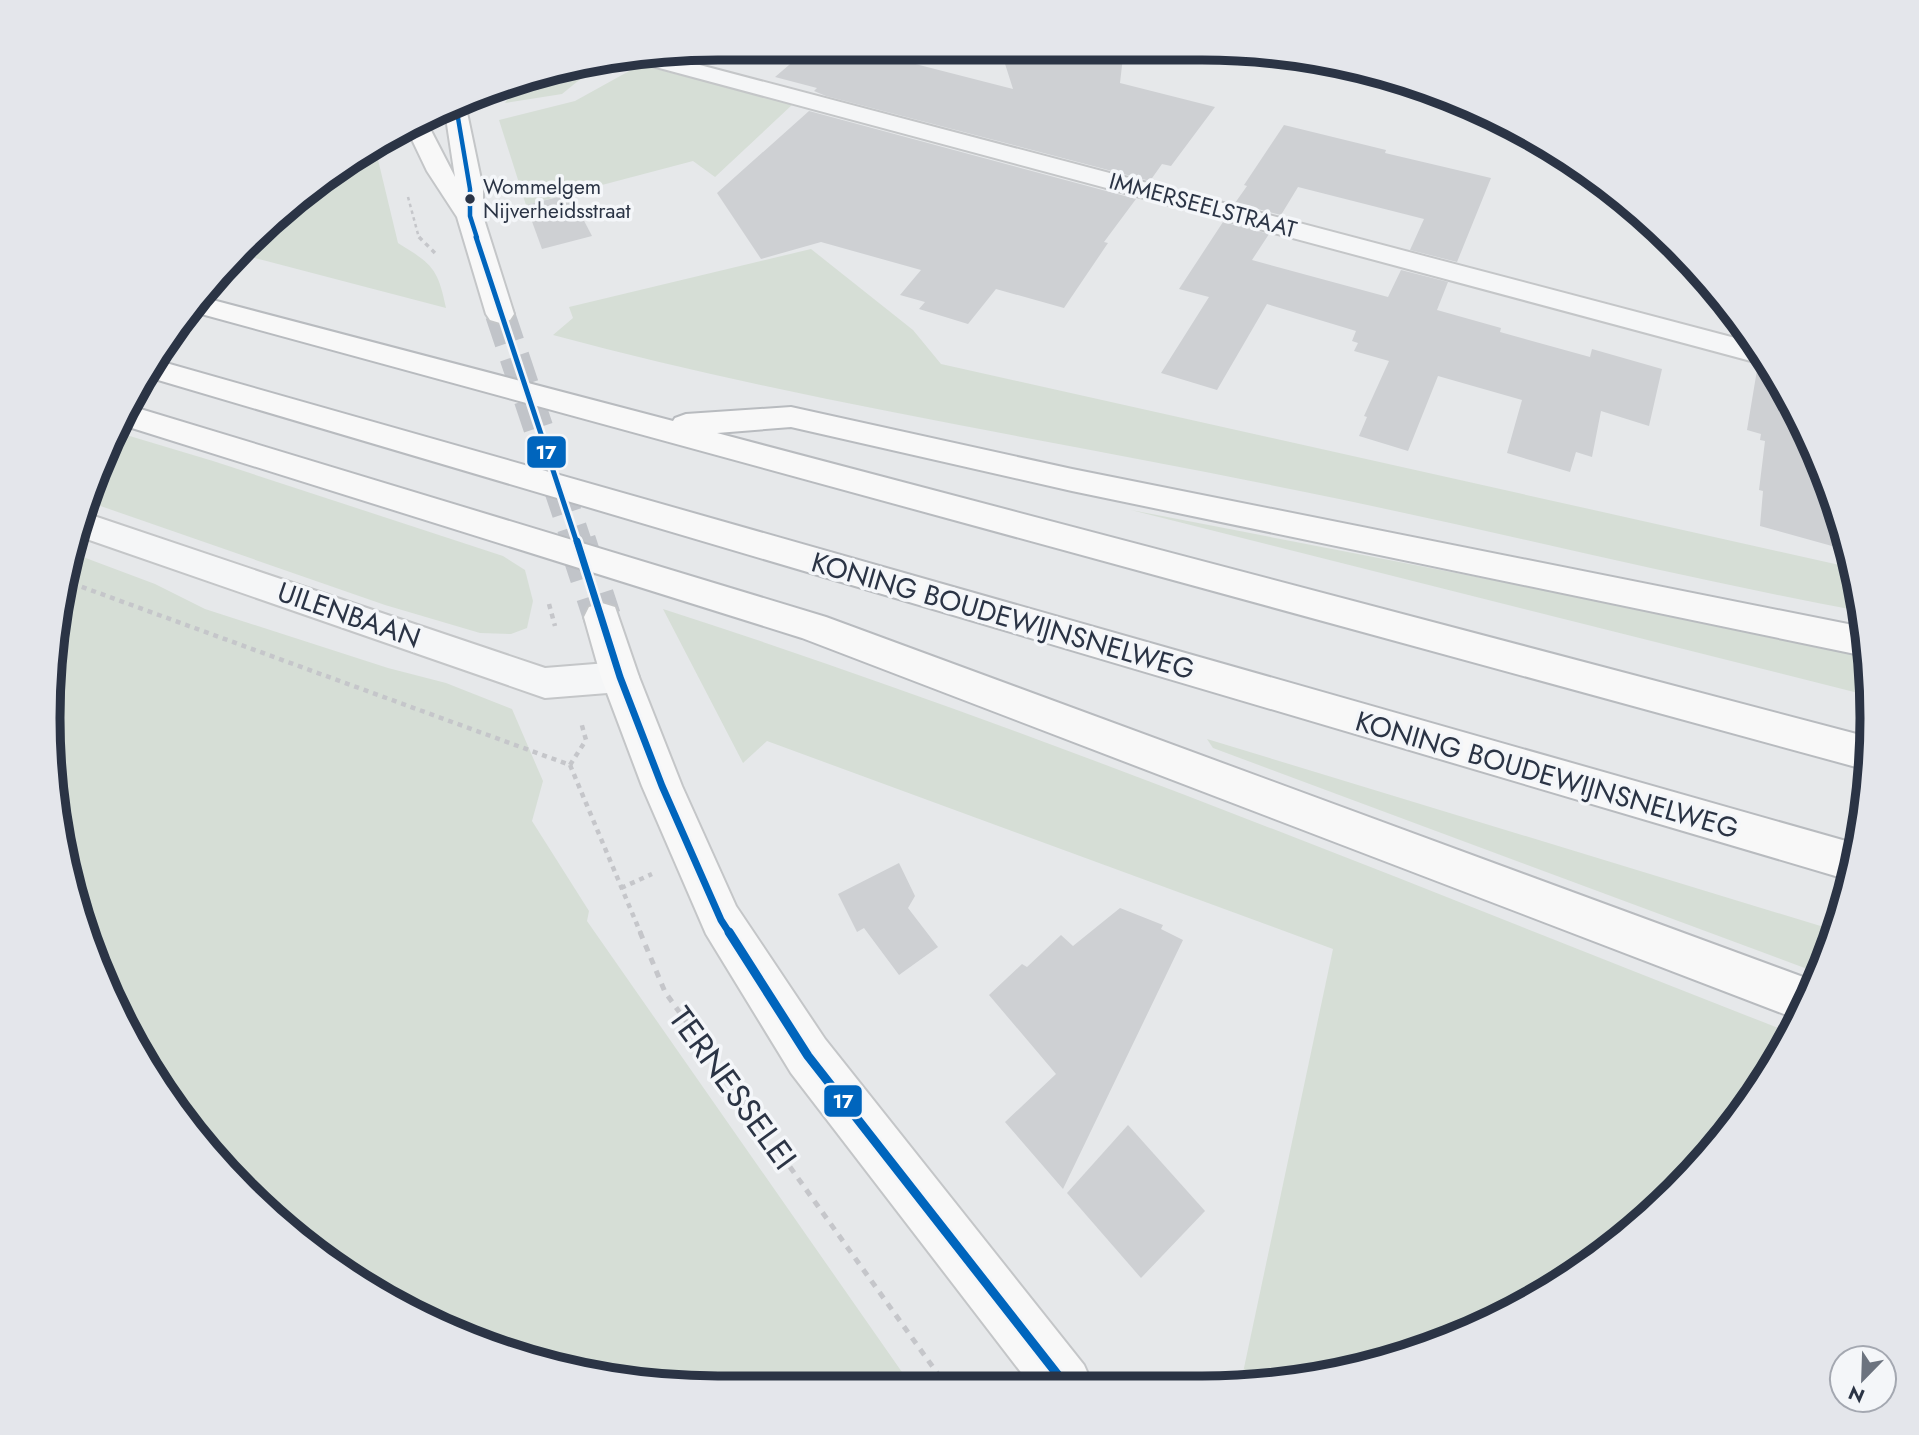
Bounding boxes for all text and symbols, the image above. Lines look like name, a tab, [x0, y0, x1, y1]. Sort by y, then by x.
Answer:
street label: IMMERSEELSTRAAT	[1105, 164, 1301, 246]
place label: Wommelgem Nijverheidsstraat	[483, 172, 631, 226]
marker: Wommelgem Nijverheidsstraat	[463, 192, 477, 206]
line badge: 17	[526, 435, 567, 469]
text: 17	[535, 439, 557, 466]
street label: KONING BOUDEWIJNSNELWEG	[807, 542, 1199, 690]
street label: UILENBAAN	[272, 571, 426, 659]
street label: KONING BOUDEWIJNSNELWEG	[1351, 701, 1743, 849]
street label: TERNESSELEI	[658, 997, 808, 1179]
line badge: 17	[823, 1084, 863, 1118]
text: 17	[832, 1088, 854, 1115]
north arrow	[1828, 1344, 1898, 1414]
text: N	[1844, 1379, 1869, 1410]

